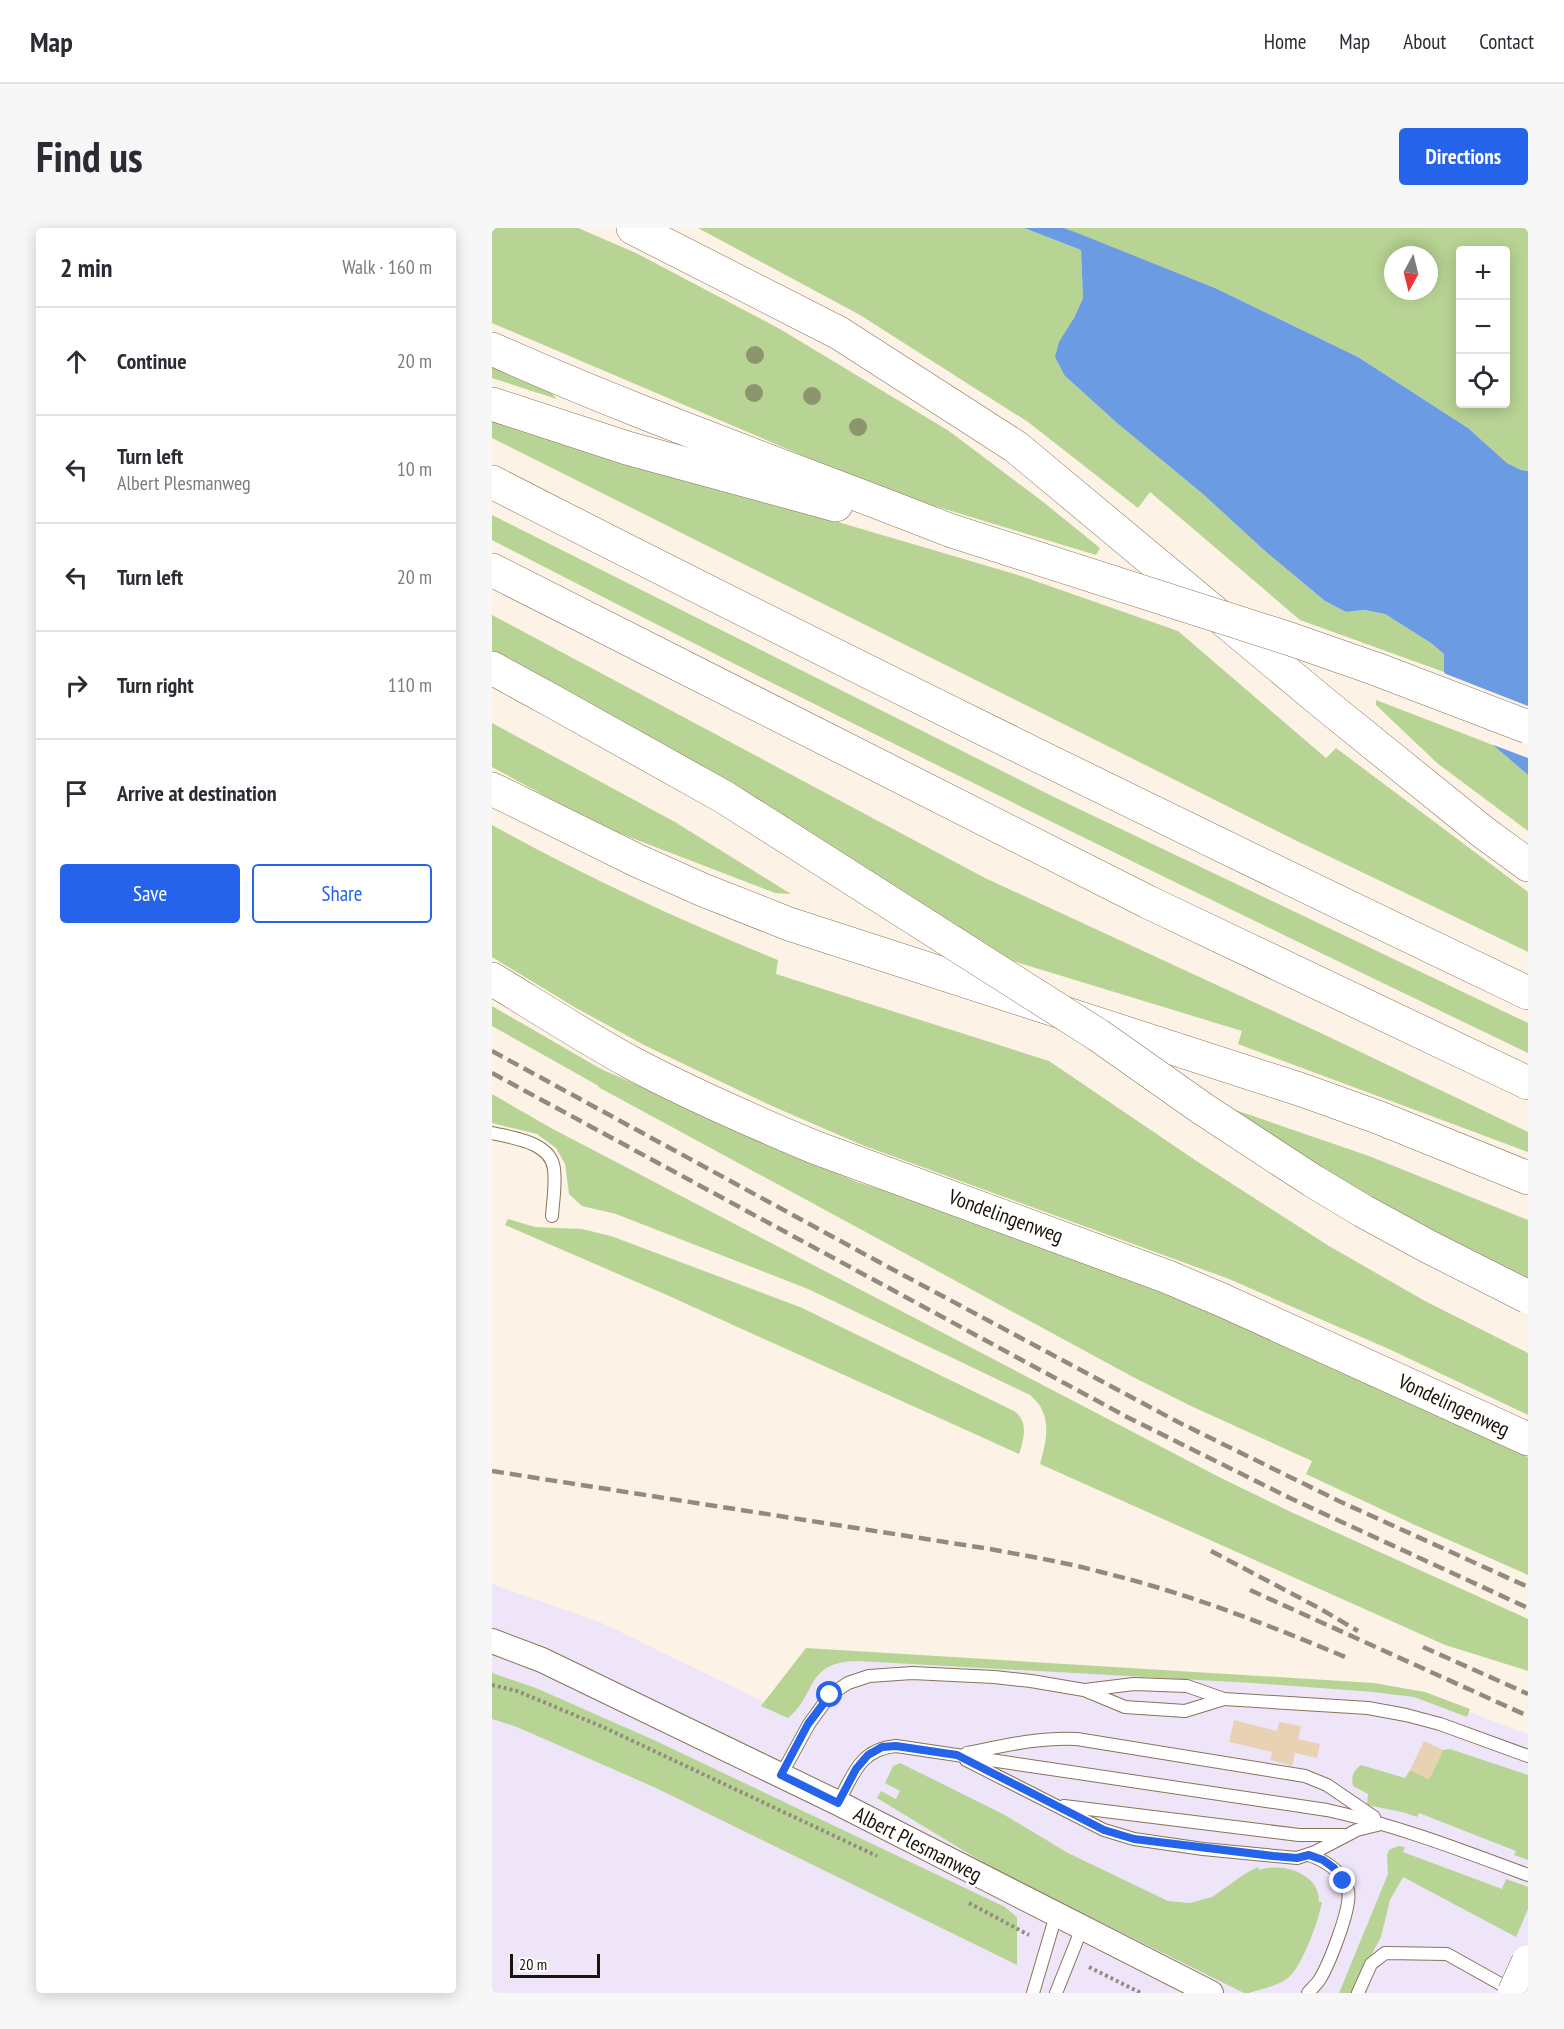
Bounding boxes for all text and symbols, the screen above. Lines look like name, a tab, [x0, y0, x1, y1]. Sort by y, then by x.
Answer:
text: Map	[30, 23, 73, 60]
text: Home	[1264, 28, 1306, 55]
text: Map	[1339, 28, 1370, 55]
text: About	[1403, 28, 1446, 55]
text: Contact	[1479, 28, 1534, 55]
button: Directions	[1399, 128, 1528, 185]
text: Find us	[36, 129, 143, 184]
north arrow	[1384, 246, 1438, 300]
map controls	[1456, 246, 1510, 408]
button: +	[1456, 246, 1510, 300]
text: 2 min	[60, 251, 113, 284]
text: Walk · 160 m	[342, 254, 432, 280]
button: −	[1456, 300, 1510, 354]
icon: ahead	[60, 345, 93, 378]
text: Continue	[117, 347, 187, 375]
text: 20 m	[397, 348, 432, 374]
button: locate	[1456, 354, 1510, 408]
text: Turn left	[117, 442, 183, 470]
icon: left	[60, 453, 93, 486]
text: 10 m	[397, 456, 432, 482]
text: Albert Plesmanweg	[117, 470, 251, 496]
icon: left	[60, 561, 93, 594]
text: Turn left	[117, 563, 183, 591]
text: 20 m	[397, 564, 432, 590]
icon: right	[60, 669, 93, 702]
text: Turn right	[117, 671, 194, 699]
text: 110 m	[388, 672, 432, 698]
icon: arrive	[60, 777, 93, 810]
text: Arrive at destination	[117, 779, 277, 807]
button: Save	[60, 864, 240, 923]
button: Share	[252, 864, 432, 923]
street label: Vondelingenweg	[944, 1182, 1067, 1249]
street label: Vondelingenweg	[1393, 1367, 1514, 1443]
route start	[816, 1681, 842, 1707]
street label: Albert Plesmanweg	[849, 1800, 987, 1888]
route end	[1329, 1867, 1355, 1893]
scale bar	[510, 1951, 600, 1978]
text: 20 m	[519, 1954, 547, 1974]

